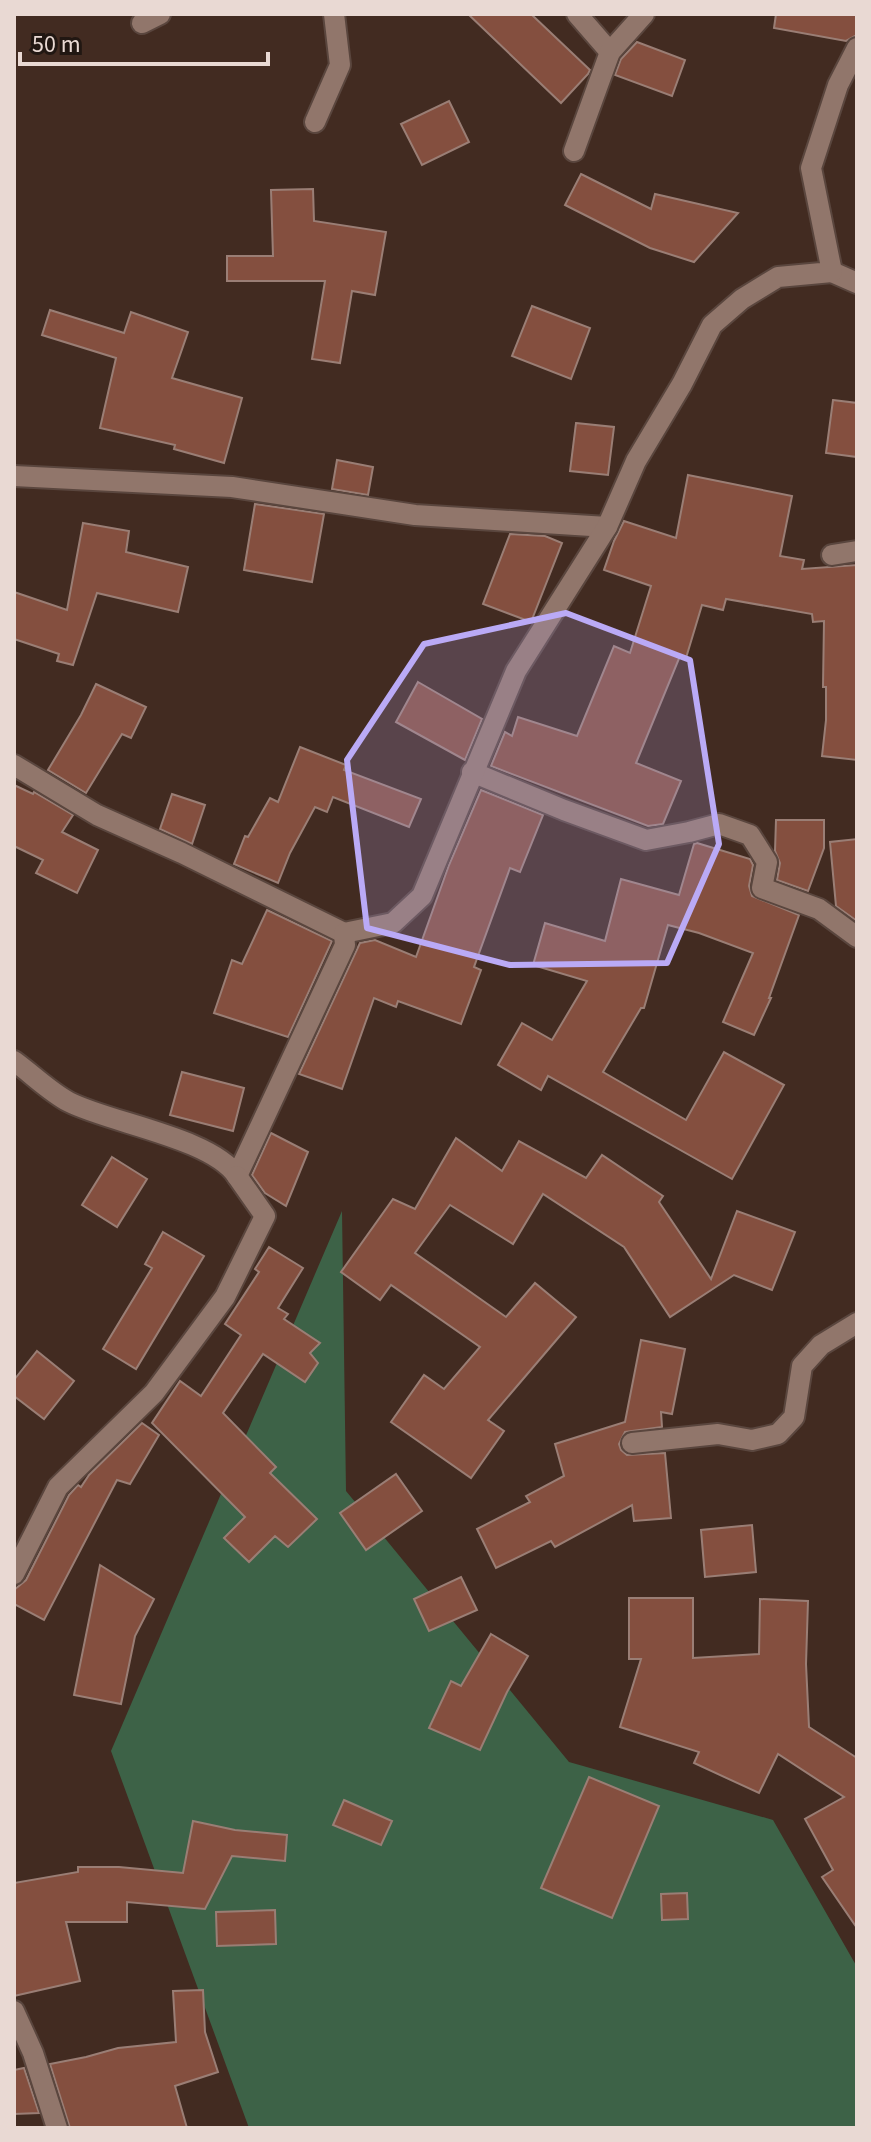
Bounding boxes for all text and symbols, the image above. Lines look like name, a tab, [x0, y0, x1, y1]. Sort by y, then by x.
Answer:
scale bar	[20, 16, 268, 66]
text: 50 m	[32, 27, 81, 62]

